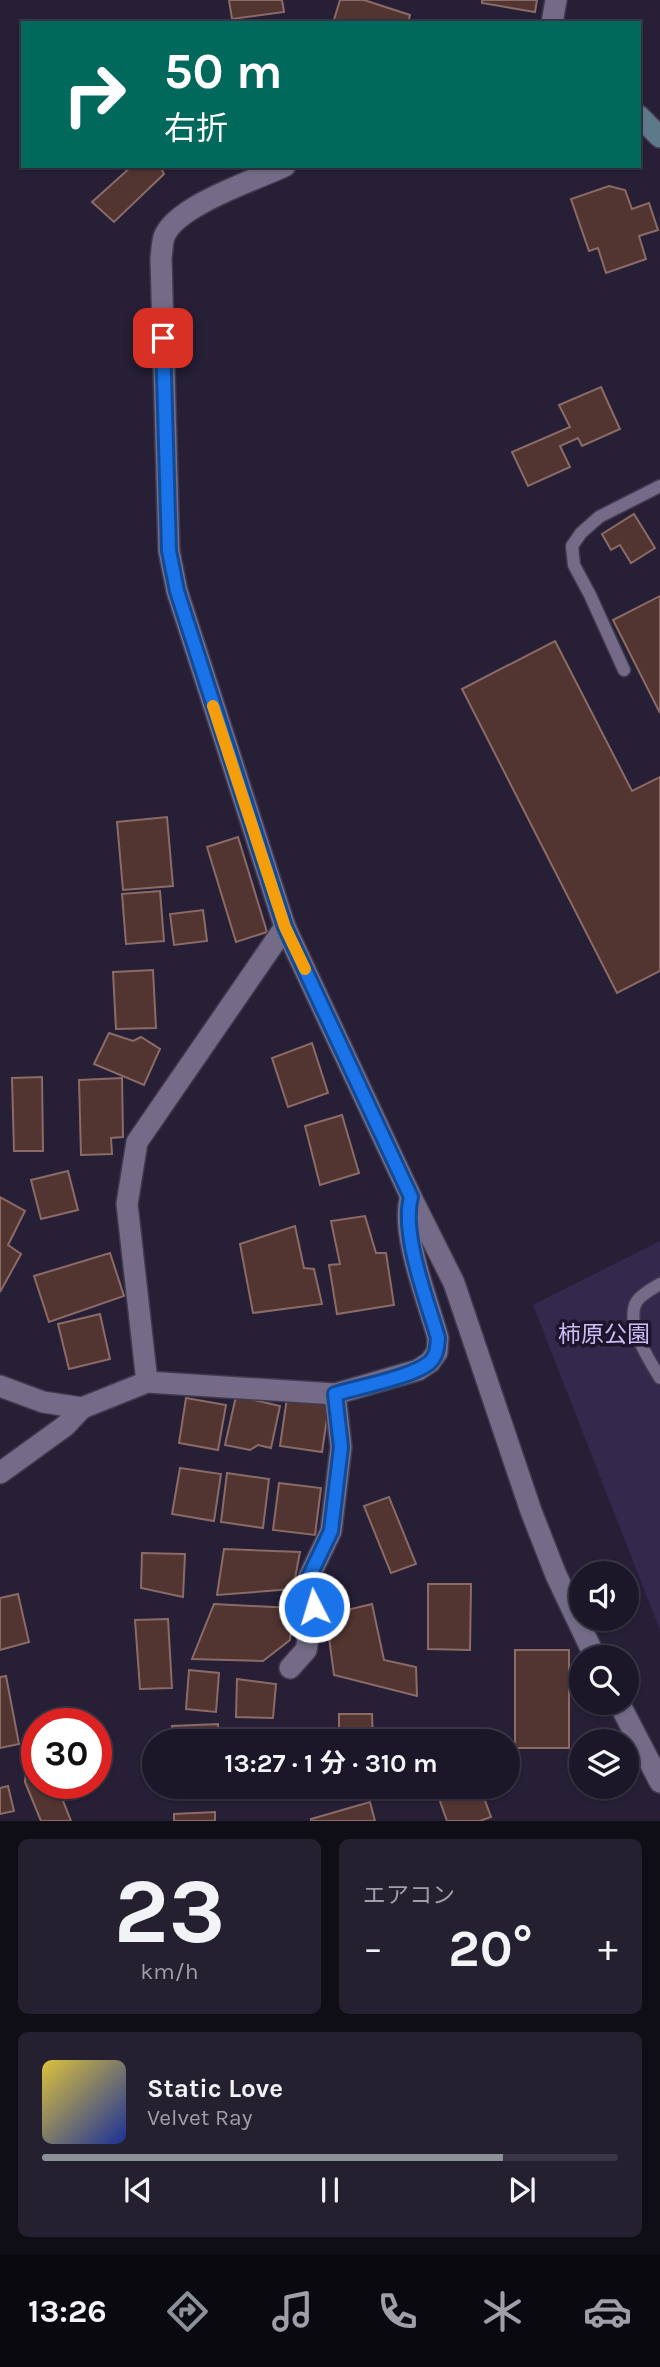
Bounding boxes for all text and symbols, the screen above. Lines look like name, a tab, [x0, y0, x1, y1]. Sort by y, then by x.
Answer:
text: 50 m	[164, 43, 282, 100]
icon: right	[49, 49, 140, 140]
text: 右折	[164, 110, 228, 147]
pin	[133, 308, 193, 368]
icon: arrive	[144, 319, 182, 357]
park label: 柿原公園	[558, 1321, 650, 1348]
map controls	[569, 1561, 639, 1799]
button: sound	[569, 1561, 639, 1631]
position arrow	[277, 1570, 351, 1644]
button: search	[569, 1645, 639, 1715]
speed limit sign: 30	[21, 1708, 112, 1799]
button: layers	[569, 1729, 639, 1799]
text: 13:27 · 1 分 · 310 m	[224, 1748, 438, 1779]
text: 23	[114, 1859, 225, 1965]
text: エアコン	[363, 1882, 455, 1909]
text: 20°	[448, 1918, 533, 1979]
text: −	[363, 1926, 383, 1971]
text: +	[598, 1926, 618, 1971]
text: km/h	[140, 1958, 199, 1985]
text: Static Love	[147, 2073, 283, 2104]
text: Velvet Ray	[147, 2104, 252, 2131]
icon: previous	[119, 2171, 157, 2209]
icon: pause	[311, 2171, 349, 2209]
icon: next	[503, 2171, 541, 2209]
icon: directions	[163, 2287, 212, 2336]
icon: music	[268, 2287, 317, 2336]
icon: phone	[373, 2287, 422, 2336]
icon: climate	[478, 2287, 527, 2336]
icon: car	[583, 2287, 632, 2336]
text: 13:26	[28, 2293, 107, 2330]

